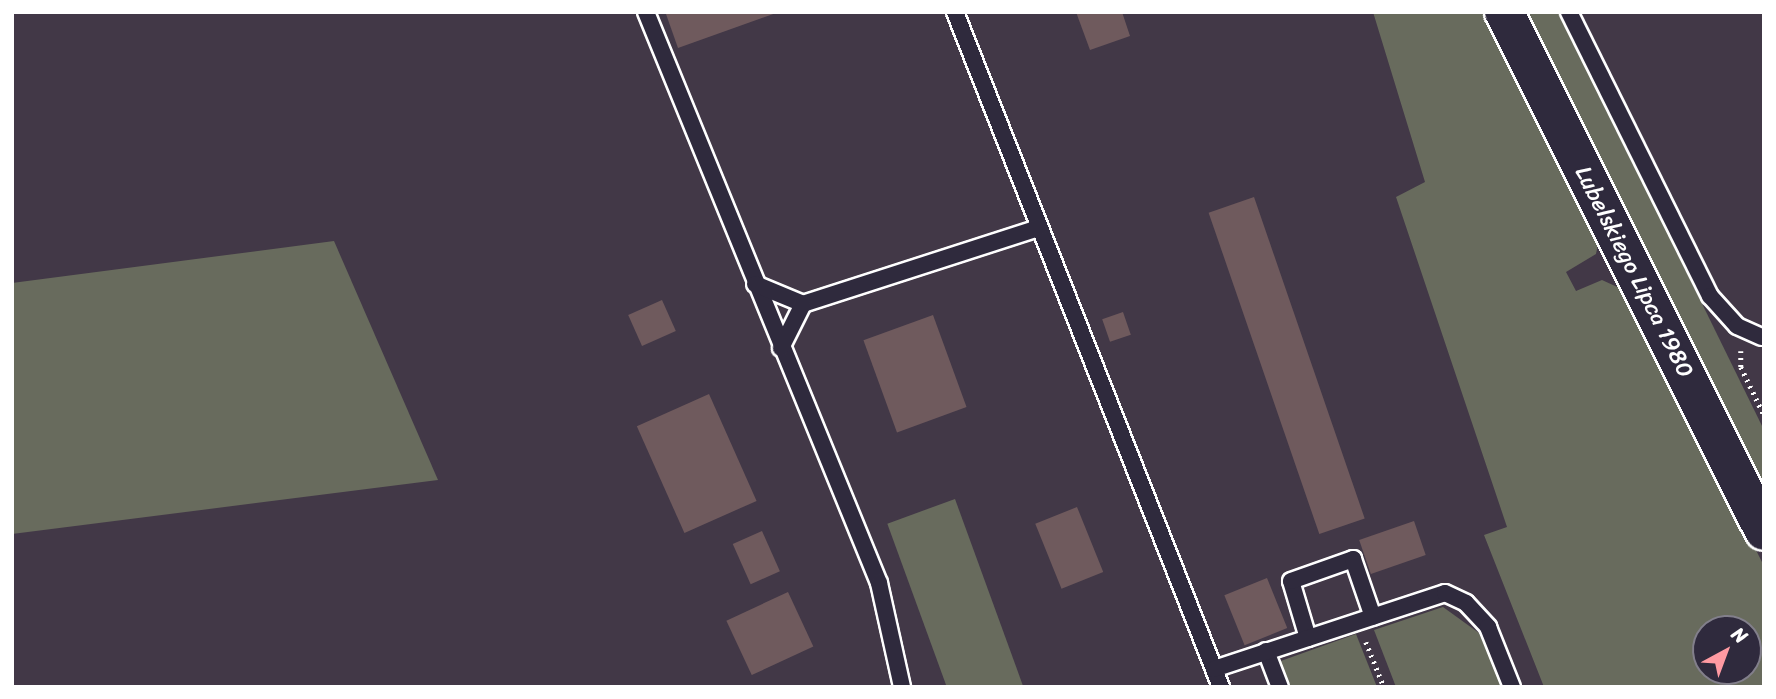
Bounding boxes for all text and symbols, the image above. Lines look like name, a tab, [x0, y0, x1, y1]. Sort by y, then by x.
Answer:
street label: Lubelskiego Lipca 1980	[1569, 162, 1699, 382]
north arrow	[1692, 615, 1762, 685]
text: N	[1724, 619, 1756, 652]

